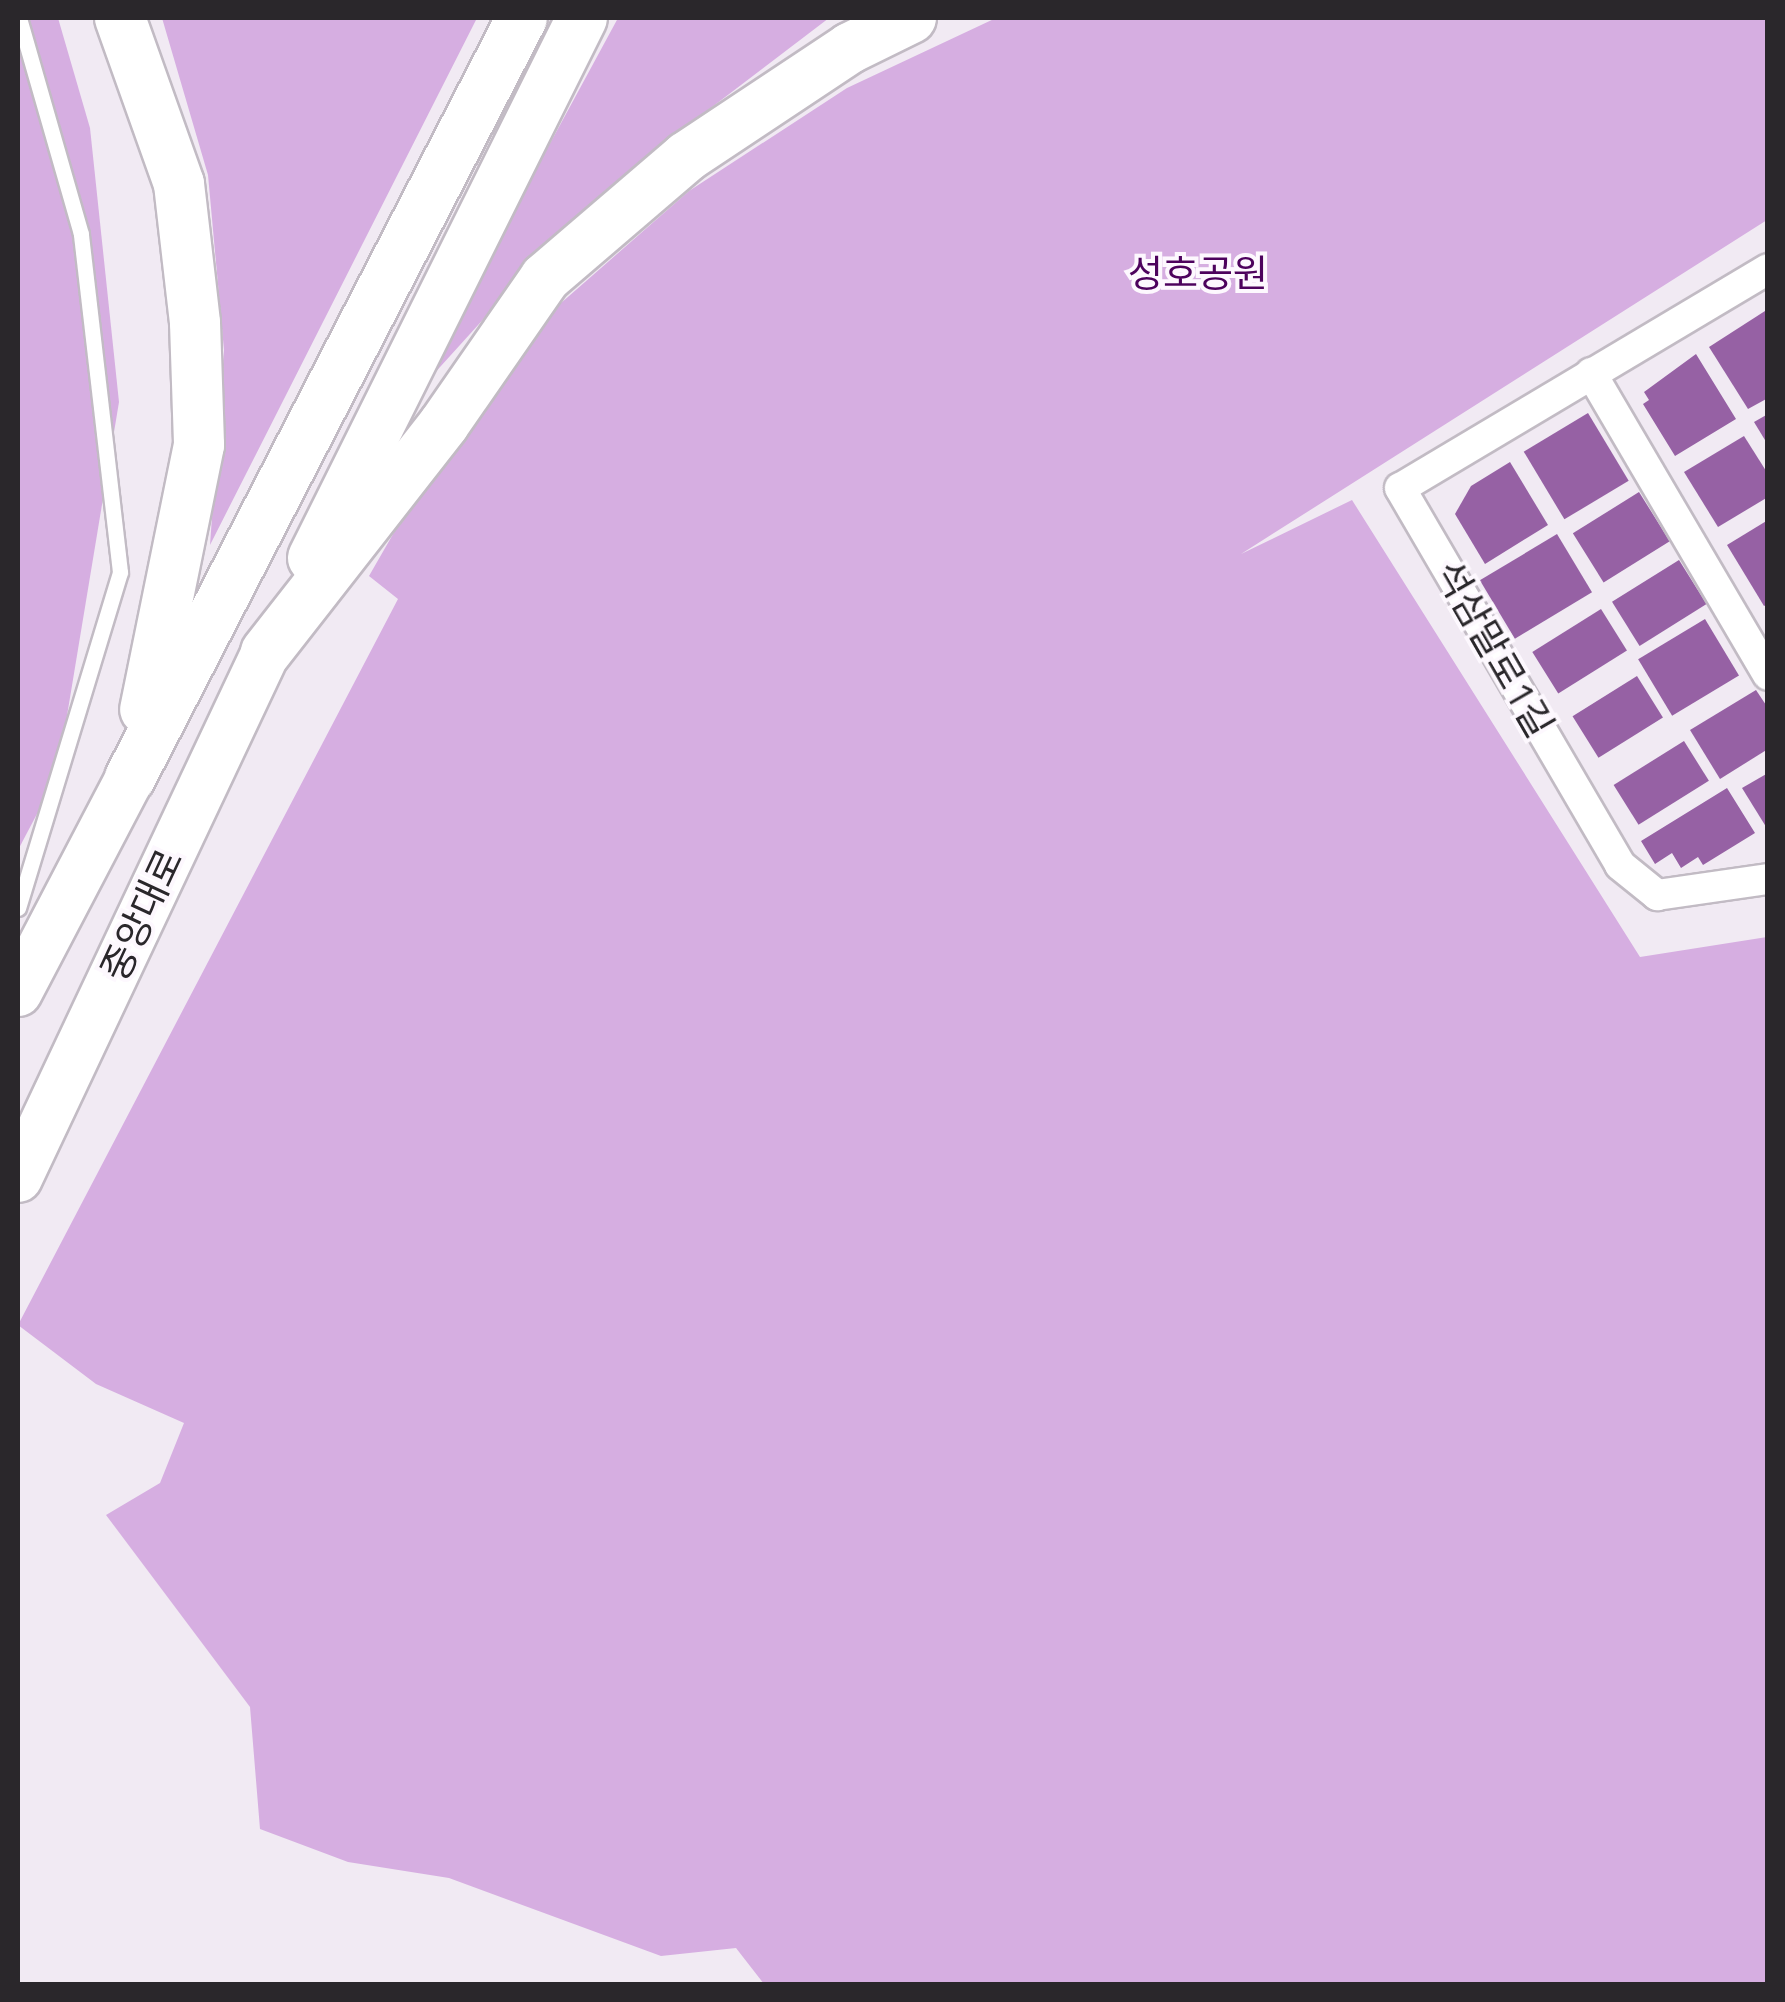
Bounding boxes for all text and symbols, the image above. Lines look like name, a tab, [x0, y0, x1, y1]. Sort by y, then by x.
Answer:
park label: 성호공원	[1128, 251, 1268, 297]
street label: 석삼말로1길	[1425, 553, 1563, 745]
street label: 중앙대로	[92, 842, 192, 988]

